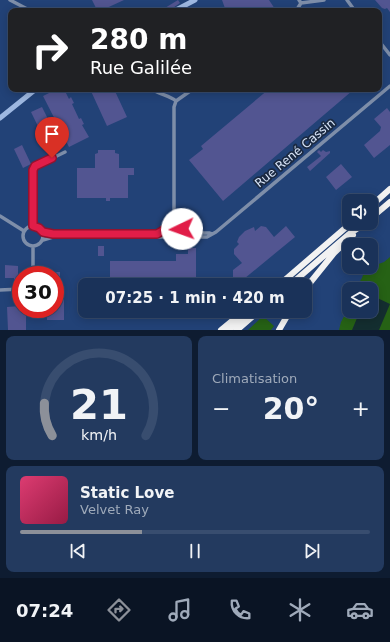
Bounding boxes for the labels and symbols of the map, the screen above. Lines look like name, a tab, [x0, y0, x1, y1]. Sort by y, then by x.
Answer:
street label: Rue René Cassin	[252, 116, 338, 190]
pin	[35, 117, 69, 158]
position arrow	[161, 208, 203, 250]
speed limit sign: 30	[12, 266, 64, 318]

